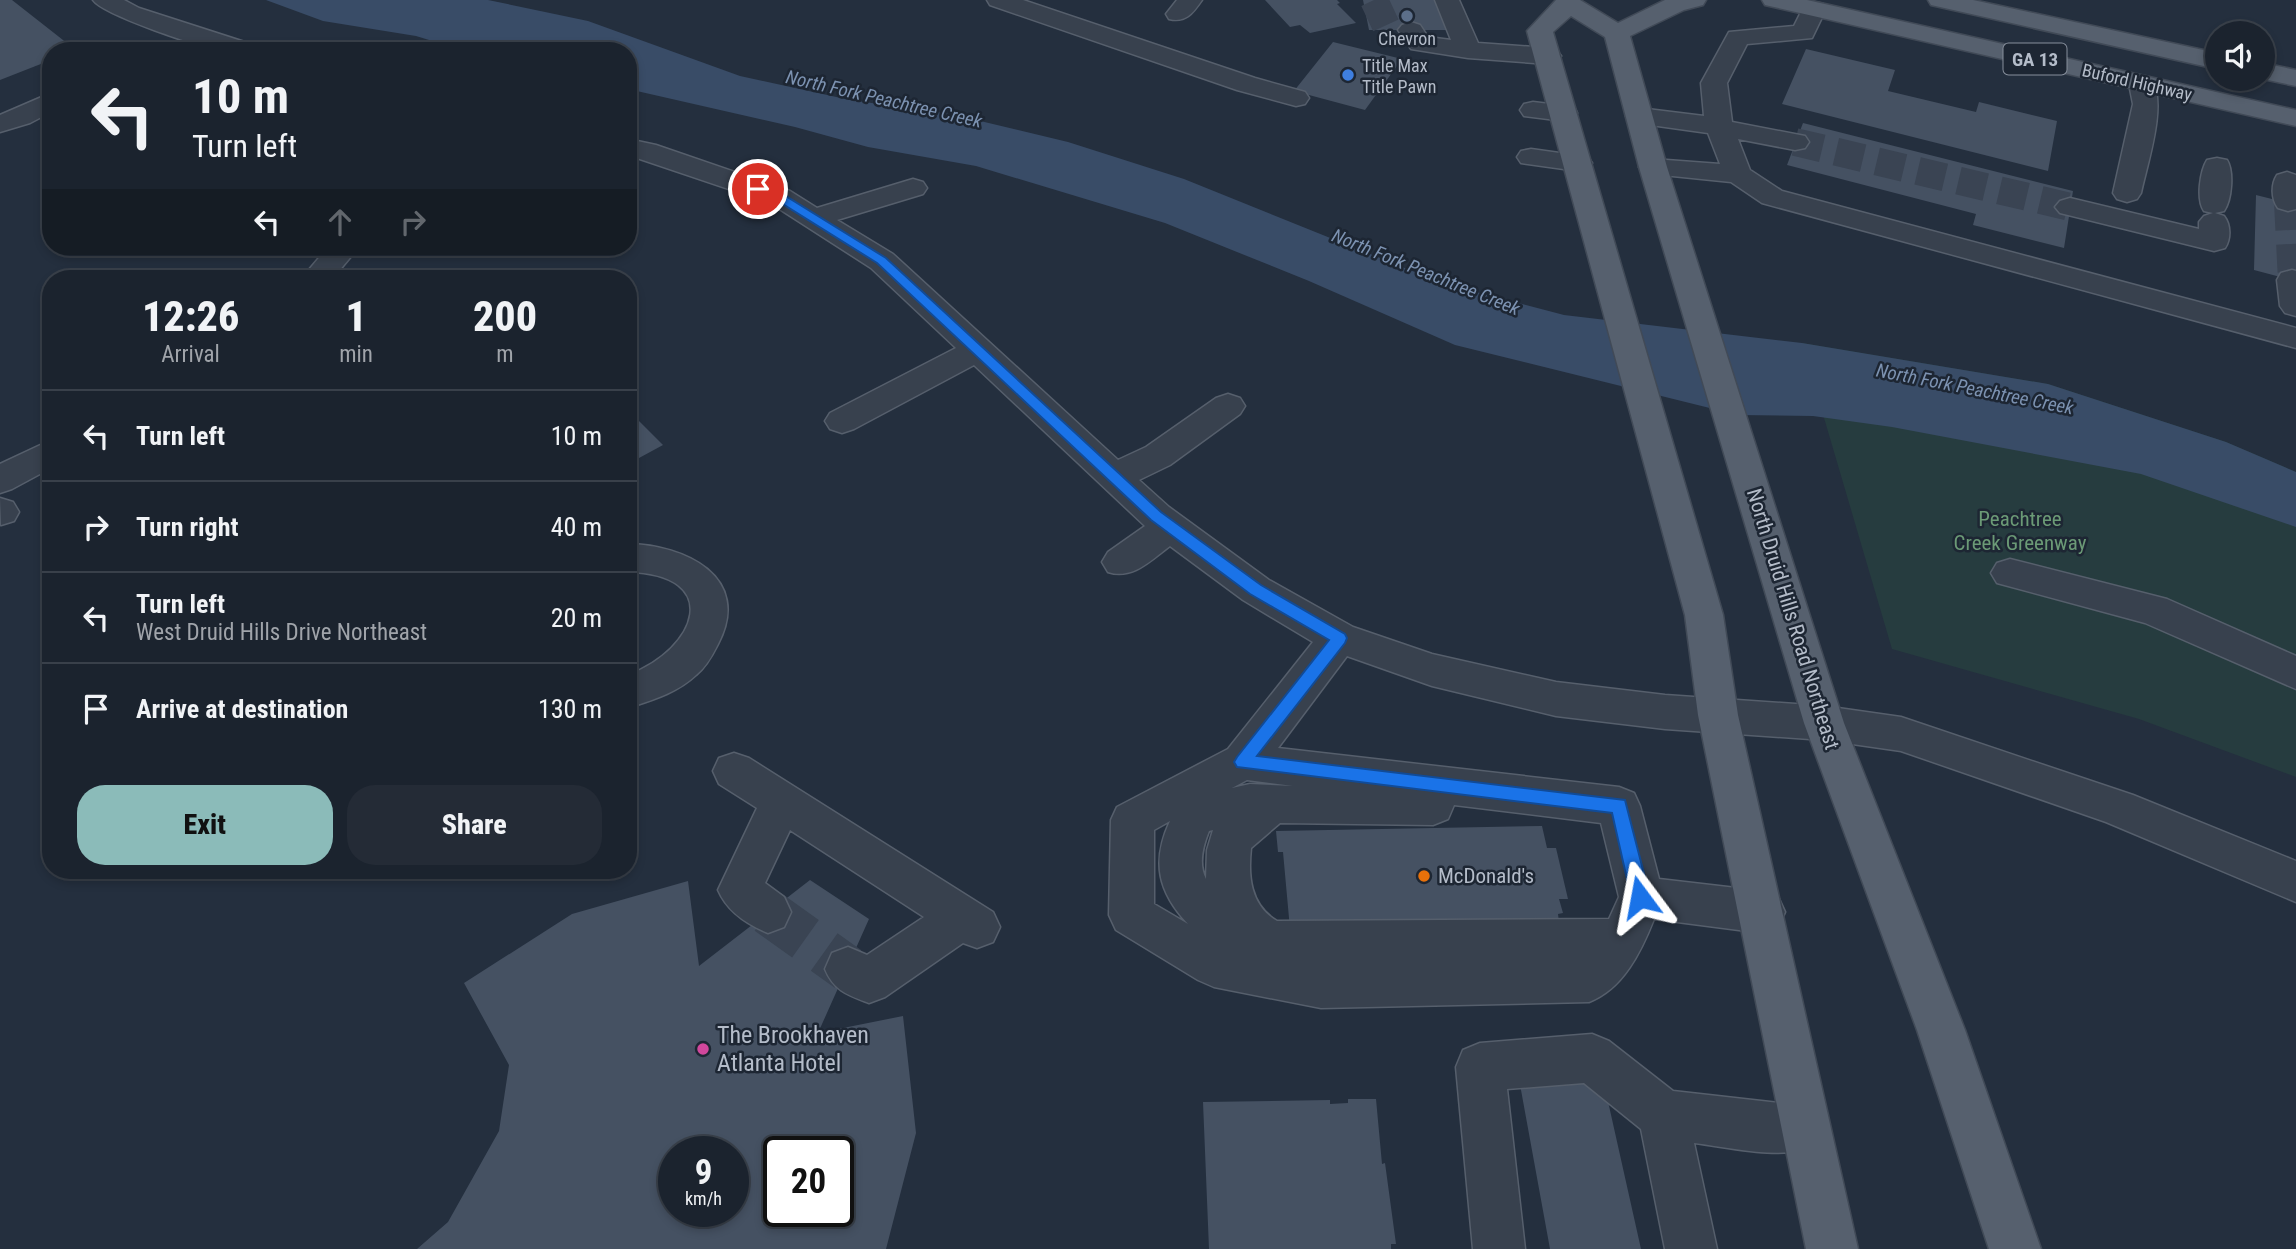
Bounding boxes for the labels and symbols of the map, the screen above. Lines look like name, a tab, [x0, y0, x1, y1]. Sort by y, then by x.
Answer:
marker: Chevron	[1399, 8, 1415, 24]
place label: Chevron	[1378, 28, 1436, 49]
road number: GA 13	[2004, 44, 2066, 74]
place label: Title Max Title Pawn	[1362, 55, 1436, 97]
street label: Buford Highway	[2080, 59, 2195, 105]
water label: North Fork Peachtree Creek	[784, 65, 985, 133]
marker: Title Max Title Pawn	[1340, 67, 1356, 83]
pin	[728, 159, 788, 219]
water label: North Fork Peachtree Creek	[1329, 224, 1524, 320]
water label: North Fork Peachtree Creek	[1874, 359, 2076, 420]
street label: North Druid Hills Road Northeast	[1742, 486, 1844, 752]
park label: Peachtree Creek Greenway	[1954, 507, 2087, 555]
position arrow	[1603, 860, 1677, 934]
place label: McDonald's	[1438, 864, 1534, 888]
marker: McDonald's	[1416, 868, 1432, 884]
place label: The Brookhaven Atlanta Hotel	[717, 1021, 869, 1077]
marker: The Brookhaven Atlanta Hotel	[695, 1041, 711, 1057]
speed limit sign: 20	[763, 1136, 854, 1227]

